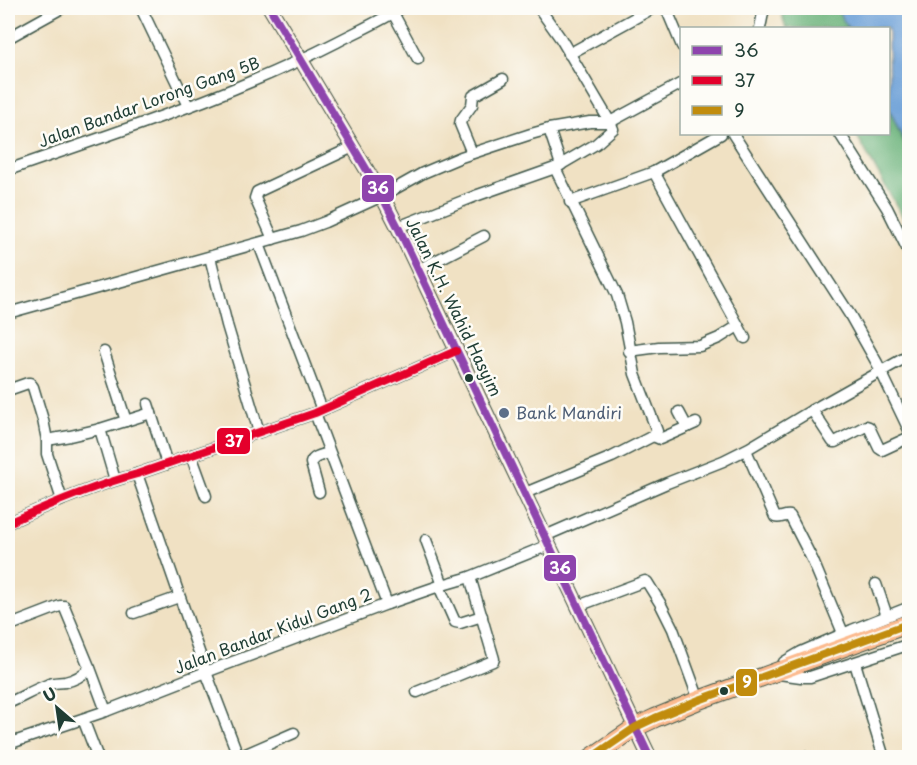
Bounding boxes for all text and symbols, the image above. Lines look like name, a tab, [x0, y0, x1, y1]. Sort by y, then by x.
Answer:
legend	[680, 27, 890, 135]
text: 36	[734, 36, 759, 63]
street label: Jalan Bandar Lorong Gang 5B	[35, 50, 263, 152]
text: 37	[734, 66, 756, 93]
text: 9	[734, 96, 745, 123]
line badge: 36	[361, 174, 395, 203]
text: 36	[367, 175, 389, 199]
street label: Jalan K.H. Wahid Hasyim	[401, 213, 509, 400]
unlabelled marker	[463, 372, 475, 384]
place label: Bank Mandiri	[516, 400, 622, 424]
marker: Bank Mandiri	[497, 406, 511, 420]
line badge: 37	[216, 427, 251, 455]
text: 37	[225, 428, 244, 452]
line badge: 36	[543, 554, 577, 582]
text: 36	[549, 555, 571, 579]
street label: Jalan Bandar Kidul Gang 2	[170, 581, 375, 679]
line badge: 9	[735, 668, 758, 697]
text: 9	[742, 669, 752, 693]
north arrow	[27, 678, 87, 738]
text: U	[38, 681, 60, 707]
unlabelled marker	[718, 685, 730, 697]

